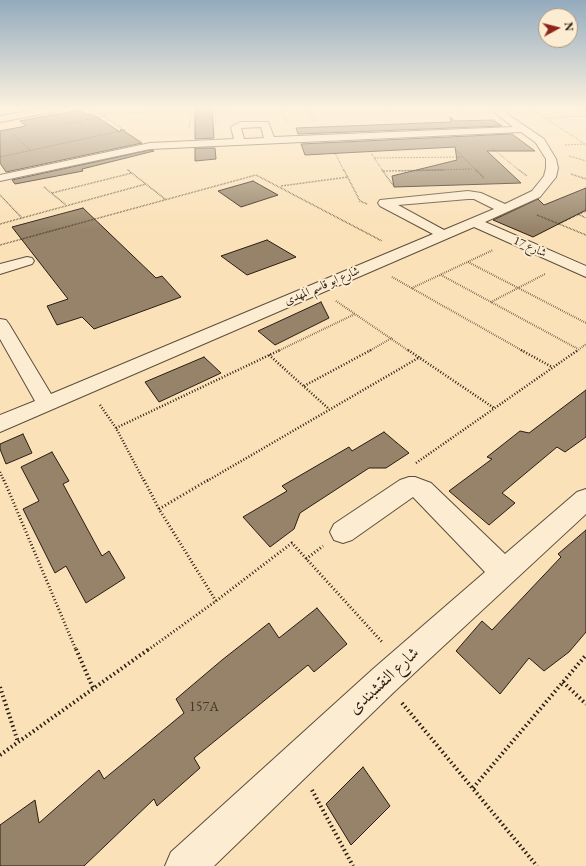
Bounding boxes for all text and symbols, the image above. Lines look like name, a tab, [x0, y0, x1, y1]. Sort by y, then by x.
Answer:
north arrow	[538, 8, 578, 48]
text: N	[561, 21, 576, 32]
street label: شارع 17	[511, 233, 549, 261]
street label: شارع ابو قاسم المهدى	[282, 264, 362, 308]
street label: شارع النقشبندى	[344, 643, 424, 719]
house number: 157A	[189, 699, 219, 715]

